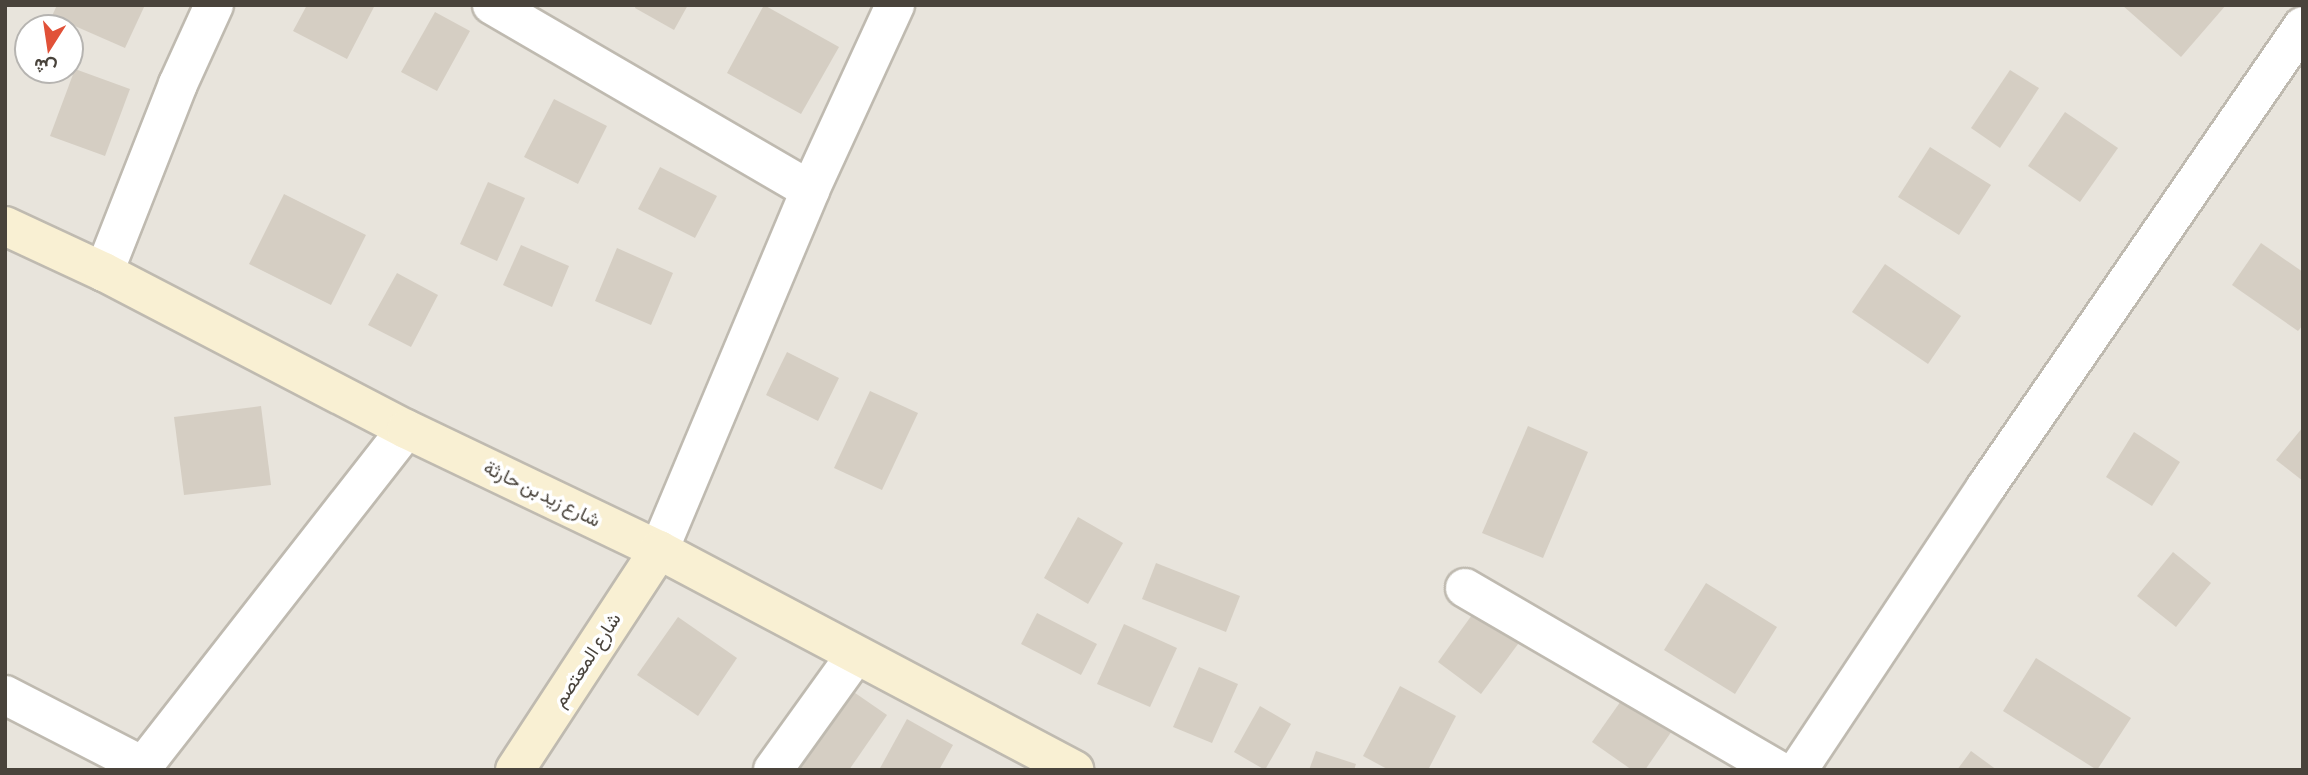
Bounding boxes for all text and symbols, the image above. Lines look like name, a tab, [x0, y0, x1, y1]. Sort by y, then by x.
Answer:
north arrow	[14, 14, 84, 84]
text: ش	[32, 54, 59, 81]
street label: شارع زيد بن حارثة	[480, 456, 604, 532]
street label: شارع المعتصم	[548, 609, 626, 711]

